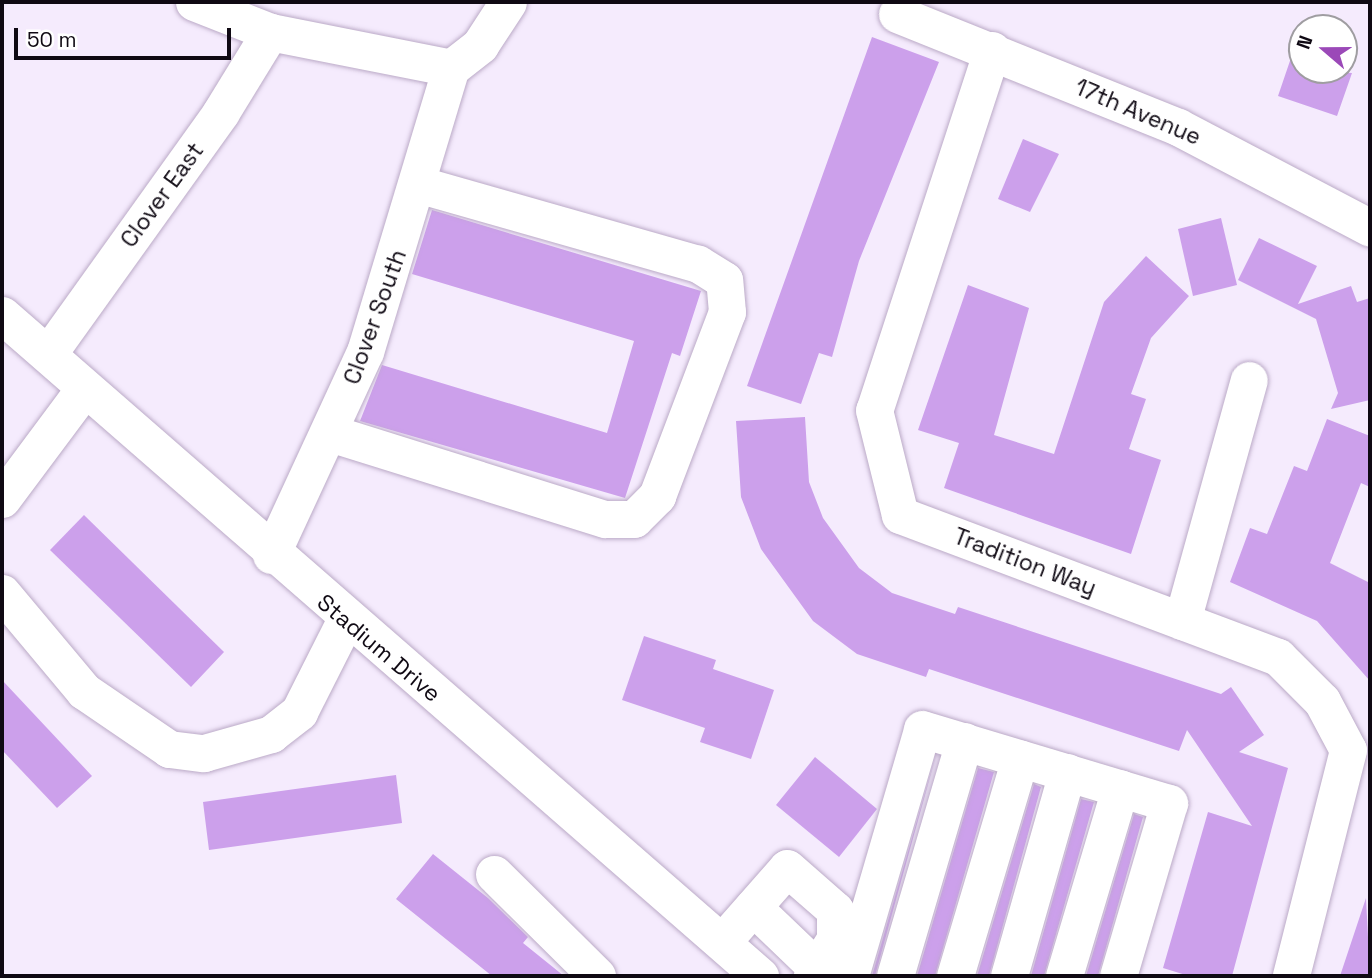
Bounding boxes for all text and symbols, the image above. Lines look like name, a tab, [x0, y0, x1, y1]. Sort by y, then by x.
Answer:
scale bar	[18, 14, 234, 58]
north arrow	[1288, 14, 1358, 84]
text: 50 m	[27, 26, 77, 53]
text: N	[1291, 32, 1319, 53]
street label: 17th Avenue	[1071, 73, 1205, 151]
street label: Clover East	[115, 137, 209, 253]
street label: Clover South	[338, 246, 412, 388]
street label: Tradition Way	[950, 522, 1100, 602]
street label: Stadium Drive	[312, 588, 446, 708]

